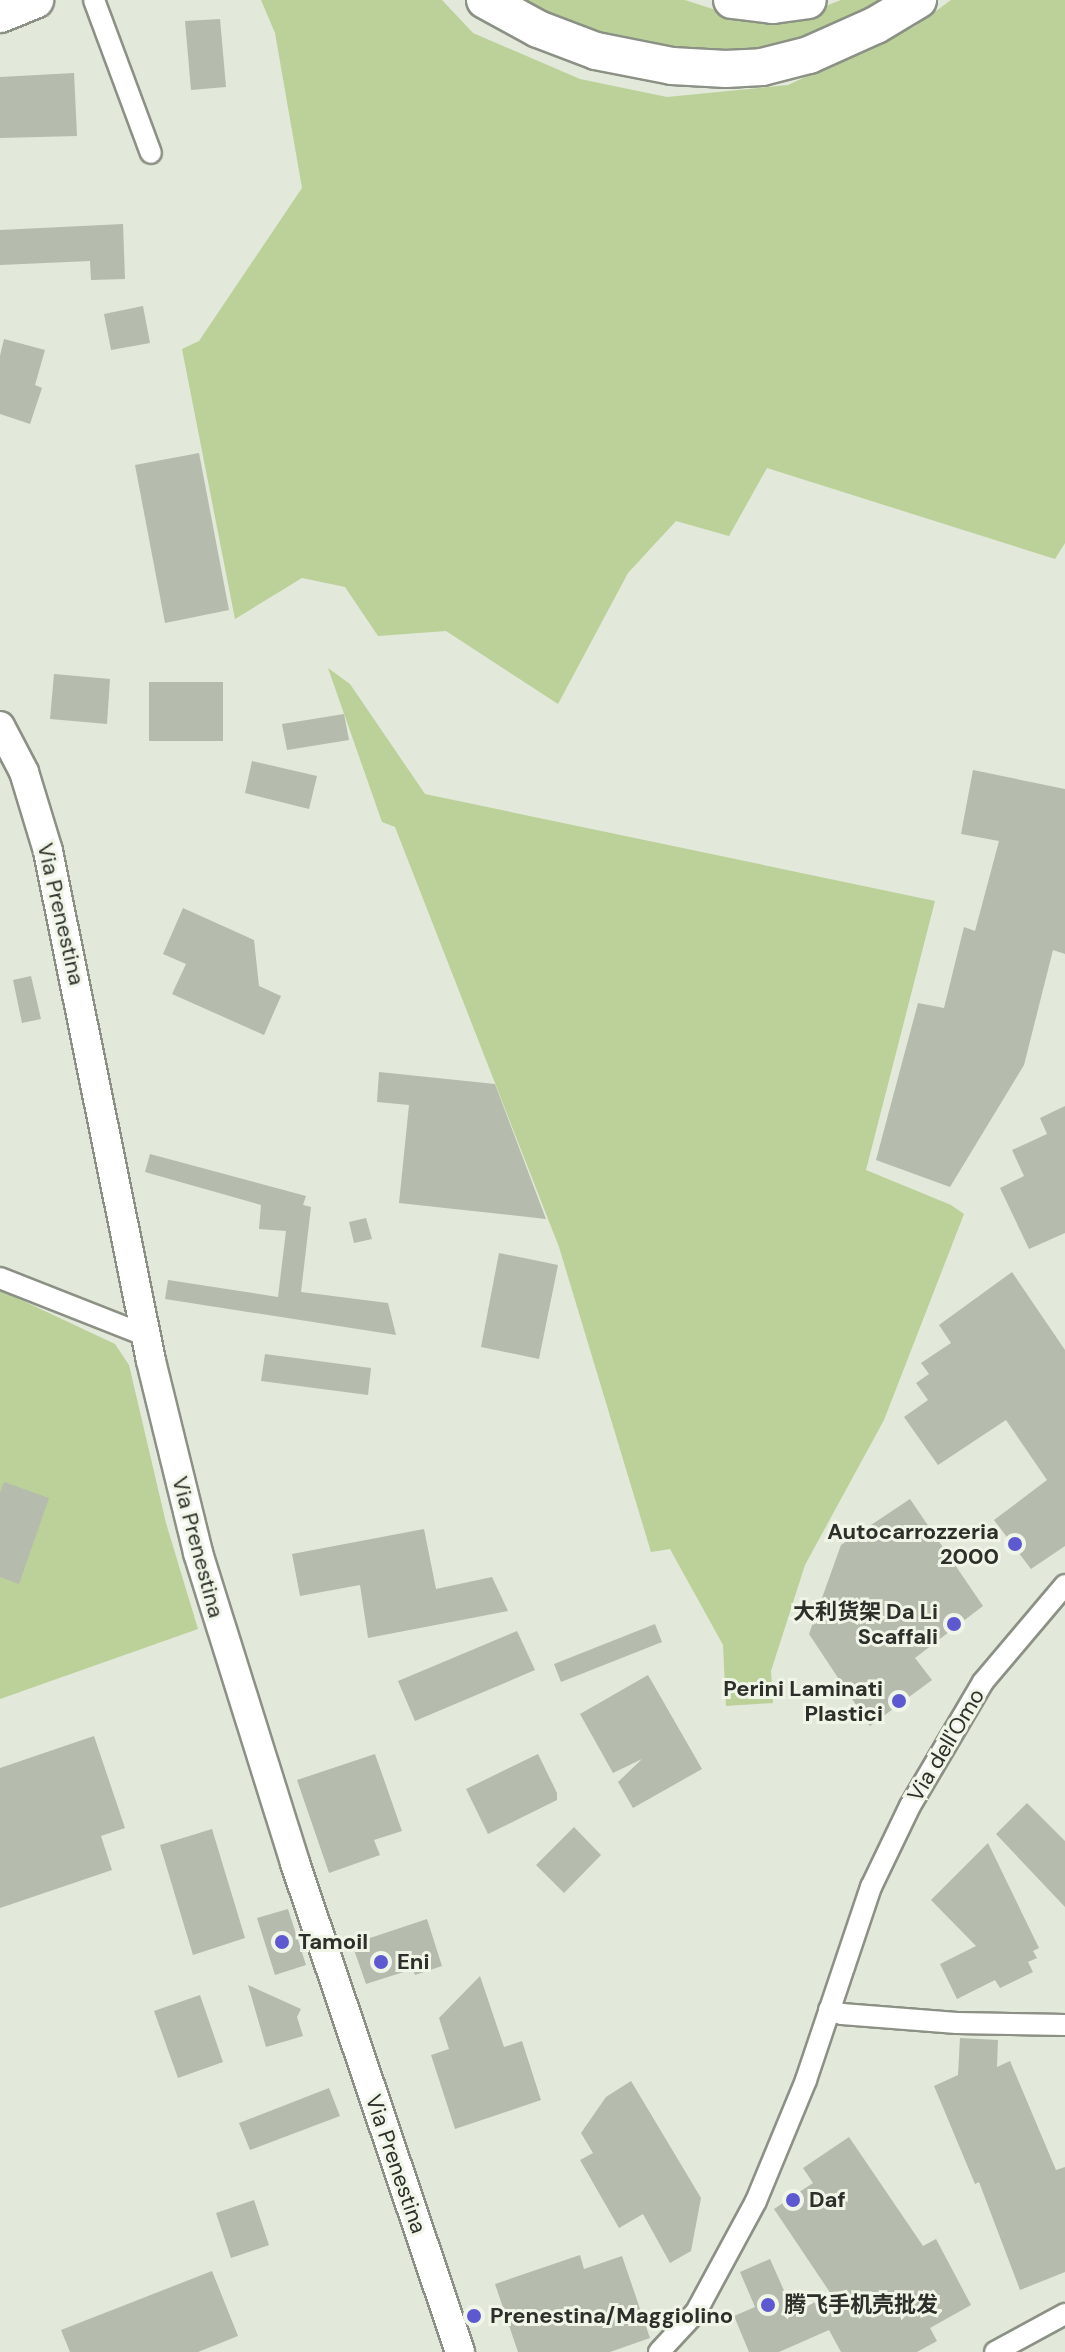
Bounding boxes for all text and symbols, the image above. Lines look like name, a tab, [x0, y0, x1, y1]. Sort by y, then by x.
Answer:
street label: Via Prenestina	[32, 840, 90, 988]
street label: Via Prenestina	[166, 1474, 230, 1620]
place label: Autocarrozzeria 2000	[827, 1518, 999, 1570]
marker: Autocarrozzeria 2000	[1006, 1535, 1024, 1553]
place label: 大利货架 Da Li Scaffali	[793, 1598, 938, 1650]
marker: 大利货架 Da Li Scaffali	[945, 1615, 963, 1633]
place label: Perini Laminati Plastici	[723, 1675, 883, 1726]
street label: Via dell'Omo	[902, 1684, 990, 1806]
marker: Perini Laminati Plastici	[890, 1692, 908, 1710]
place label: Tamoil	[298, 1929, 368, 1955]
marker: Tamoil	[273, 1933, 291, 1951]
place label: Eni	[397, 1949, 429, 1975]
marker: Eni	[372, 1953, 390, 1971]
street label: Via Prenestina	[360, 2091, 432, 2237]
place label: Daf	[809, 2187, 846, 2213]
marker: Daf	[784, 2191, 802, 2209]
place label: 腾飞手机壳批发	[784, 2292, 938, 2318]
marker: 腾飞手机壳批发	[759, 2296, 777, 2314]
place label: Prenestina/Maggiolino	[490, 2303, 733, 2329]
marker: Prenestina/Maggiolino	[465, 2307, 483, 2325]

